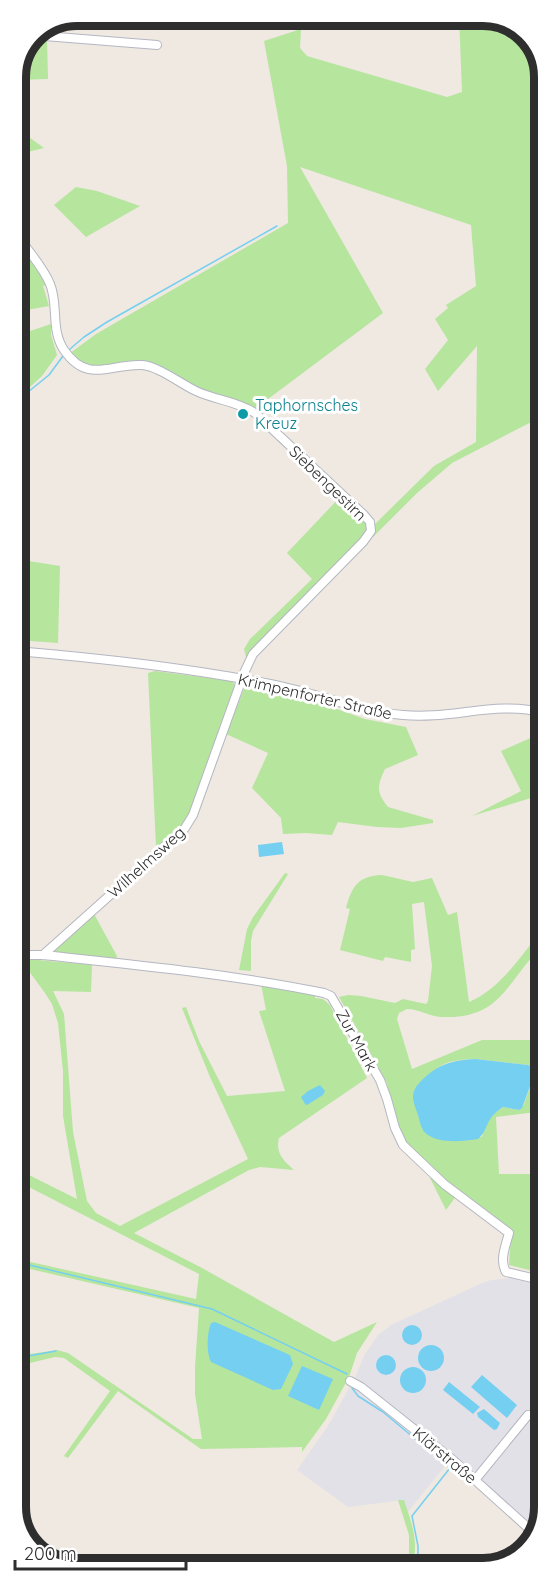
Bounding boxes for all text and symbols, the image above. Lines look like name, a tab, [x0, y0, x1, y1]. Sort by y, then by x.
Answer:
place label: Taphornsches Kreuz	[255, 395, 358, 433]
marker: Taphornsches Kreuz	[236, 407, 250, 421]
street label: Siebengestirn	[285, 441, 371, 525]
street label: Krimpenforter Straße	[236, 669, 394, 723]
street label: Wilhelmsweg	[103, 822, 189, 902]
street label: Zur Mark	[332, 1006, 382, 1074]
street label: Klärstraße	[409, 1422, 481, 1488]
scale bar	[15, 1533, 186, 1571]
text: 200 m	[24, 1542, 77, 1565]

